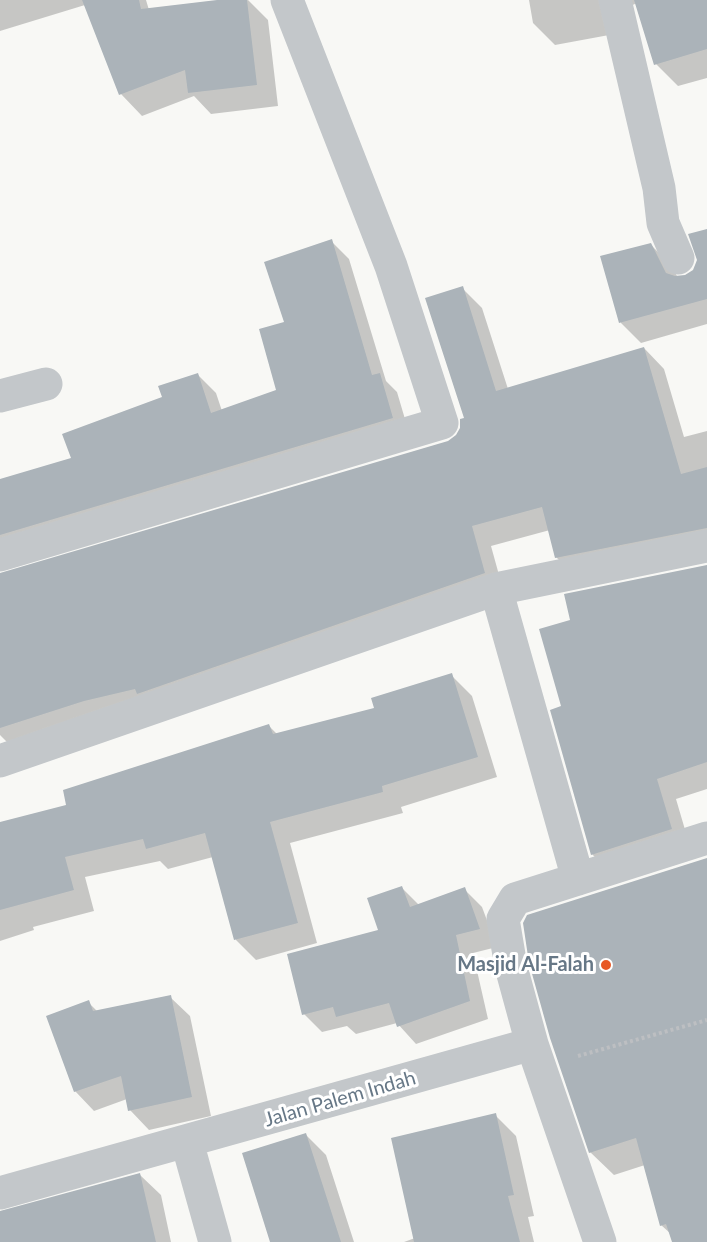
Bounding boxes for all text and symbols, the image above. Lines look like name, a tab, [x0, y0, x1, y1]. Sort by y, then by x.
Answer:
place label: Masjid Al-Falah	[457, 953, 594, 977]
marker: Masjid Al-Falah	[599, 958, 613, 972]
street label: Jalan Palem Indah	[262, 1066, 418, 1132]

